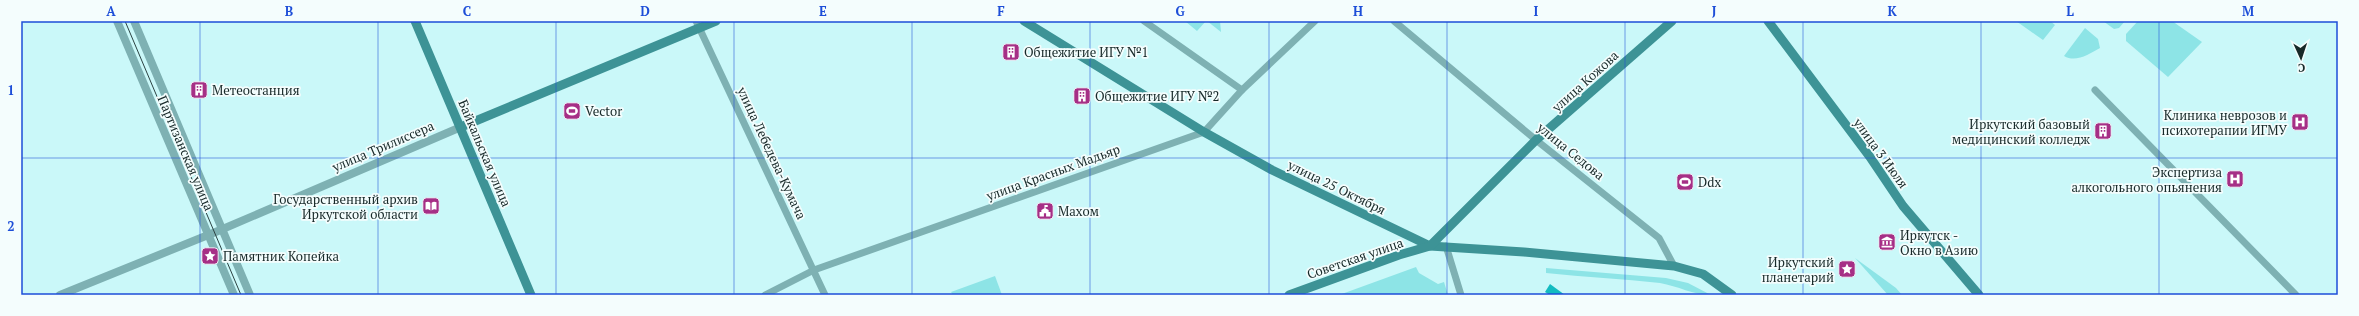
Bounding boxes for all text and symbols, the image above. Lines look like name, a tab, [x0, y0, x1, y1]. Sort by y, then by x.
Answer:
text: A	[106, 2, 116, 20]
text: B	[285, 2, 293, 20]
text: C	[463, 2, 471, 20]
text: D	[640, 2, 650, 20]
text: E	[819, 2, 827, 20]
text: F	[997, 2, 1005, 20]
text: G	[1175, 2, 1185, 20]
text: H	[1353, 2, 1363, 20]
text: I	[1534, 2, 1539, 20]
text: J	[1712, 2, 1717, 20]
text: K	[1887, 2, 1897, 20]
text: L	[2066, 2, 2074, 20]
text: M	[2242, 2, 2254, 20]
north arrow	[2281, 38, 2321, 78]
building icon: Общежитие ИГУ №1	[1001, 42, 1021, 62]
place label: Общежитие ИГУ №1	[1024, 43, 1149, 61]
street label: улица Кожова	[1547, 46, 1622, 116]
text: С	[2298, 61, 2305, 75]
building icon: Метеостанция	[189, 80, 209, 100]
text: 1	[7, 81, 15, 99]
place label: Метеостанция	[212, 81, 300, 99]
street label: улица Лебедева-Кумача	[733, 83, 811, 223]
building icon: Общежитие ИГУ №2	[1072, 86, 1092, 106]
place label: Общежитие ИГУ №2	[1095, 87, 1220, 105]
street label: Партизанская улица	[154, 93, 219, 214]
street label: Байкальская улица	[454, 97, 516, 210]
sports icon: Vector	[562, 101, 582, 121]
place label: Vector	[585, 102, 622, 120]
place label: Клиника неврозов и психотерапии ИГМУ	[2162, 106, 2287, 139]
hospital icon: Клиника неврозов и психотерапии ИГМУ	[2290, 112, 2310, 132]
street label: улица 3 Июля	[1849, 114, 1913, 192]
place label: Иркутский базовый медицинский колледж	[1952, 115, 2091, 148]
street label: улица Трилиссера	[328, 116, 437, 176]
street label: улица Седова	[1533, 118, 1609, 184]
building icon: Иркутский базовый медицинский колледж	[2093, 121, 2113, 141]
street label: улица Красных Мадьяр	[983, 139, 1122, 205]
street label: улица 25 Октября	[1284, 155, 1389, 219]
place label: Экспертиза алкогольного опьянения	[2071, 163, 2222, 196]
hospital icon: Экспертиза алкогольного опьянения	[2225, 169, 2245, 189]
sports icon: Ddx	[1675, 172, 1695, 192]
place label: Ddx	[1698, 173, 1721, 191]
place label: Государственный архив Иркутской области	[273, 190, 418, 223]
library icon: Государственный архив Иркутской области	[421, 196, 441, 216]
public building icon: Махом	[1035, 201, 1055, 221]
place label: Махом	[1058, 202, 1100, 220]
text: 2	[7, 217, 15, 235]
place label: Иркутск - Окно в Азию	[1900, 226, 1978, 259]
museum icon: Иркутск - Окно в Азию	[1877, 232, 1897, 252]
street label: Советская улица	[1304, 233, 1406, 283]
place icon: Памятник Копейка	[200, 246, 220, 266]
place label: Памятник Копейка	[223, 247, 339, 265]
place label: Иркутский планетарий	[1762, 253, 1834, 286]
place icon: Иркутский планетарий	[1837, 259, 1857, 279]

